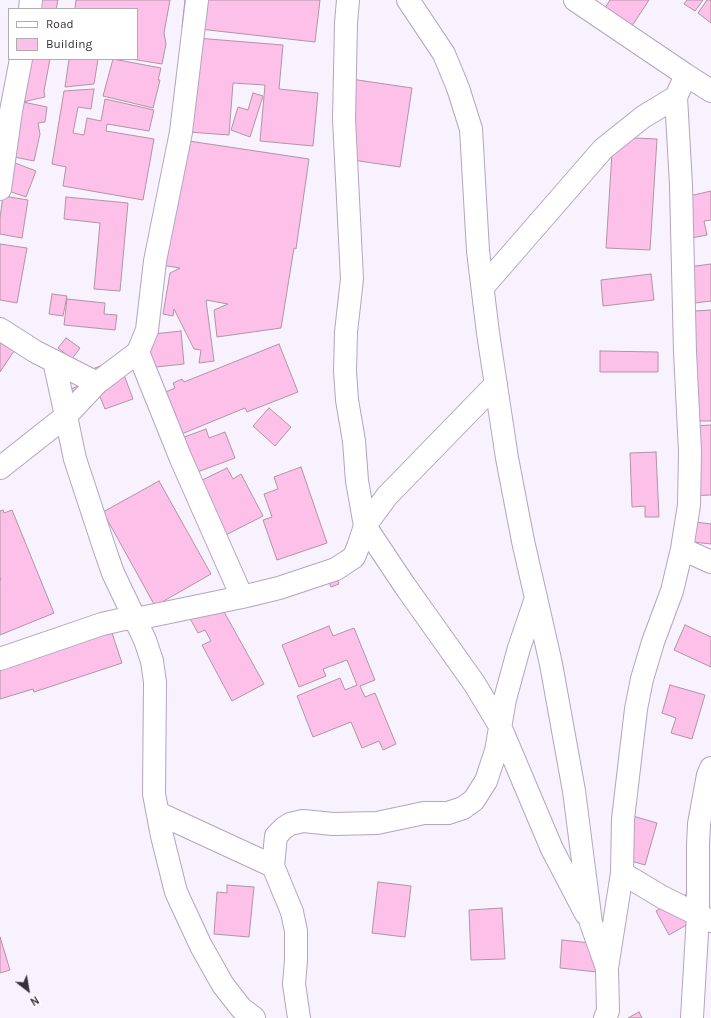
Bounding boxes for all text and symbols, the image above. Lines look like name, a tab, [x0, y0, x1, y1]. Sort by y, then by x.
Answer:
legend	[8, 8, 138, 60]
text: Road	[46, 17, 74, 31]
text: Building	[46, 37, 92, 51]
north arrow	[8, 970, 48, 1010]
text: N	[28, 993, 41, 1008]

